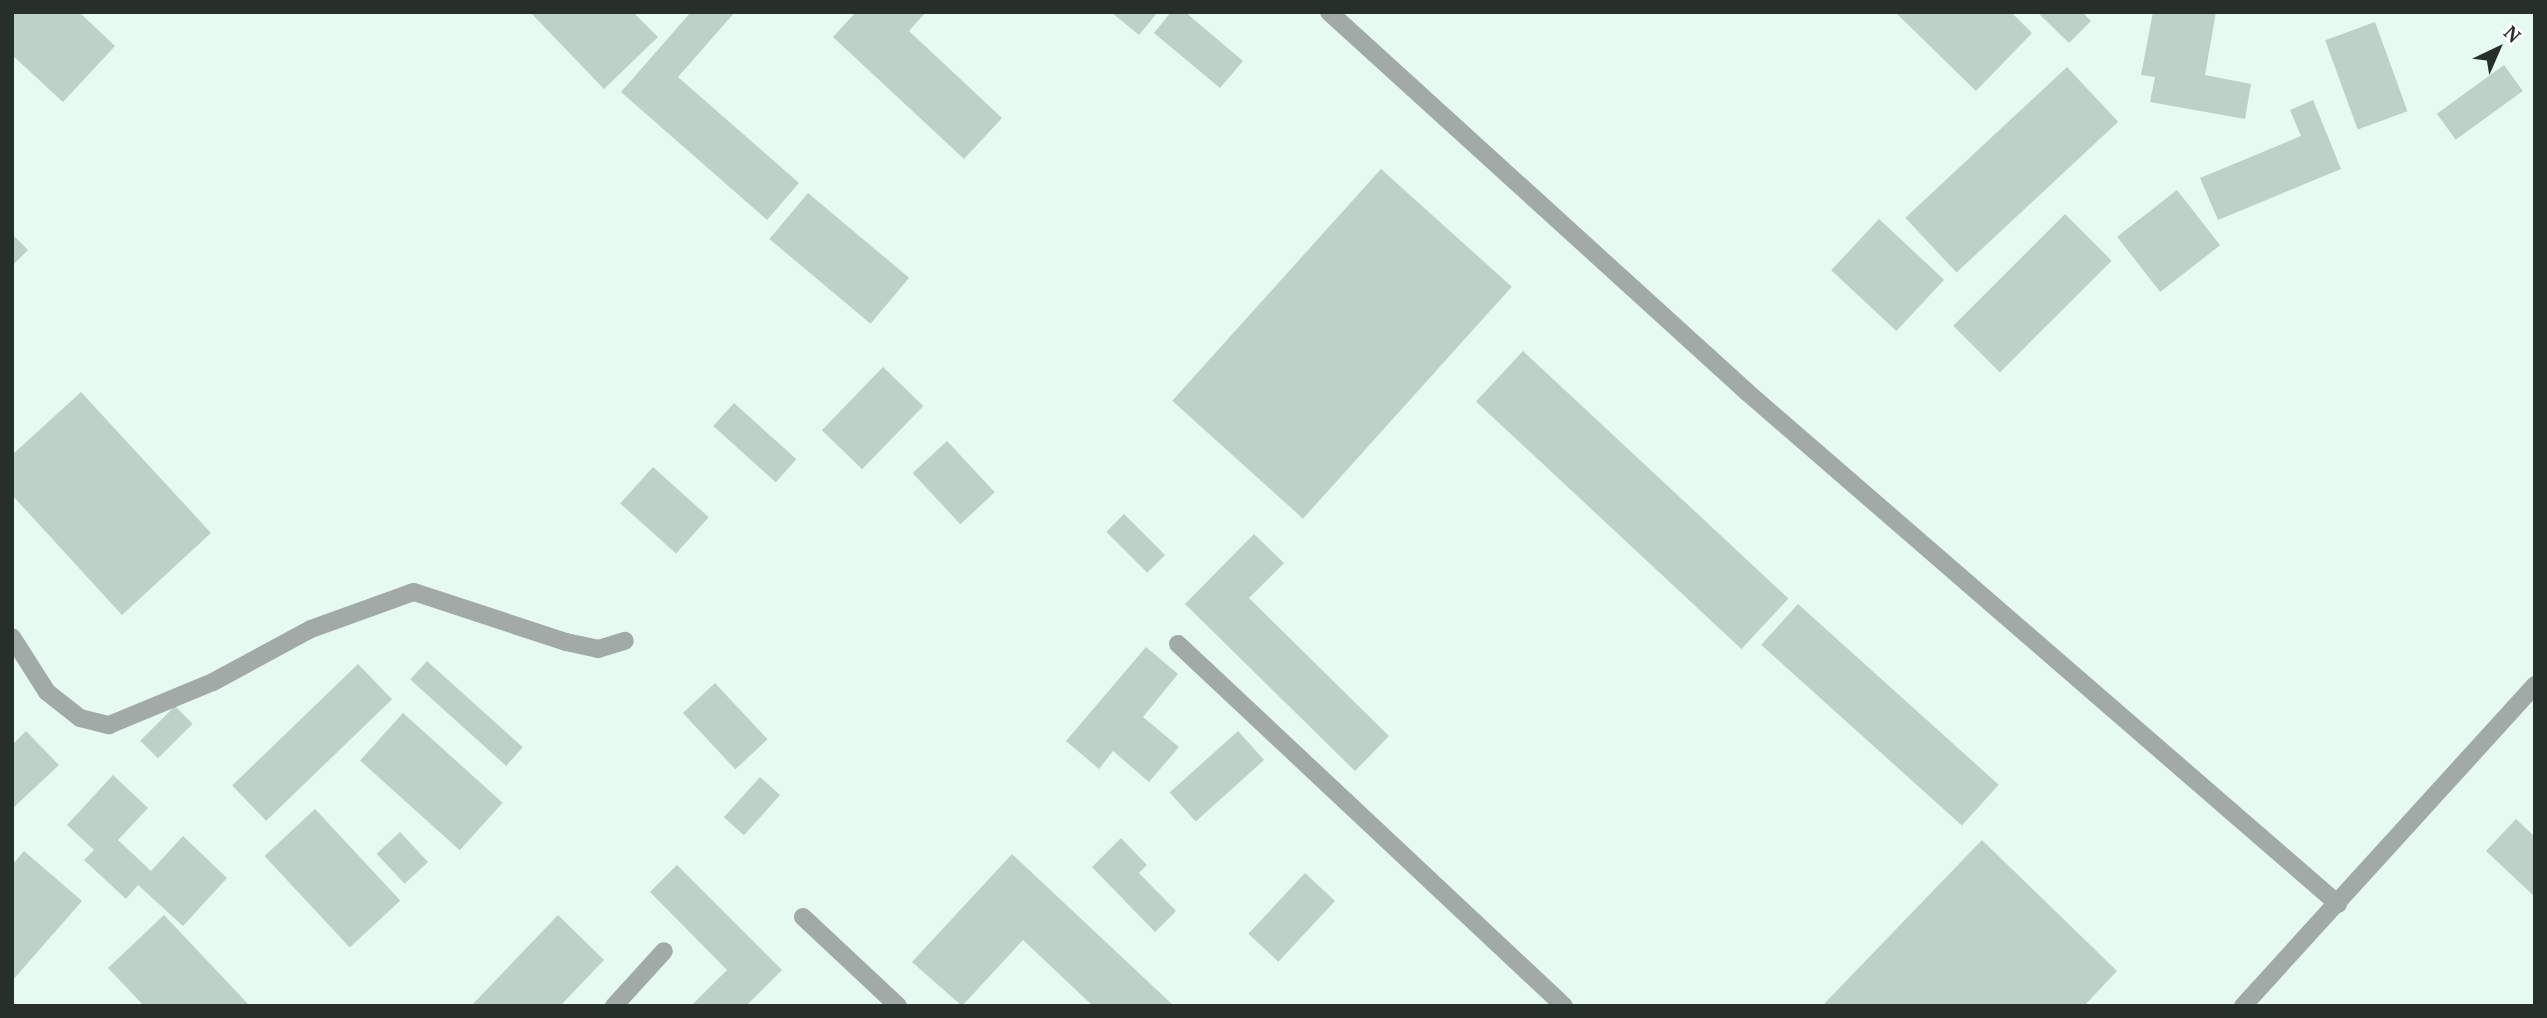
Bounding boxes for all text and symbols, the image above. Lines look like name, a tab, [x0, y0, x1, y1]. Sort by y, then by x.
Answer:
north arrow	[2463, 14, 2533, 84]
text: N	[2499, 20, 2527, 48]

